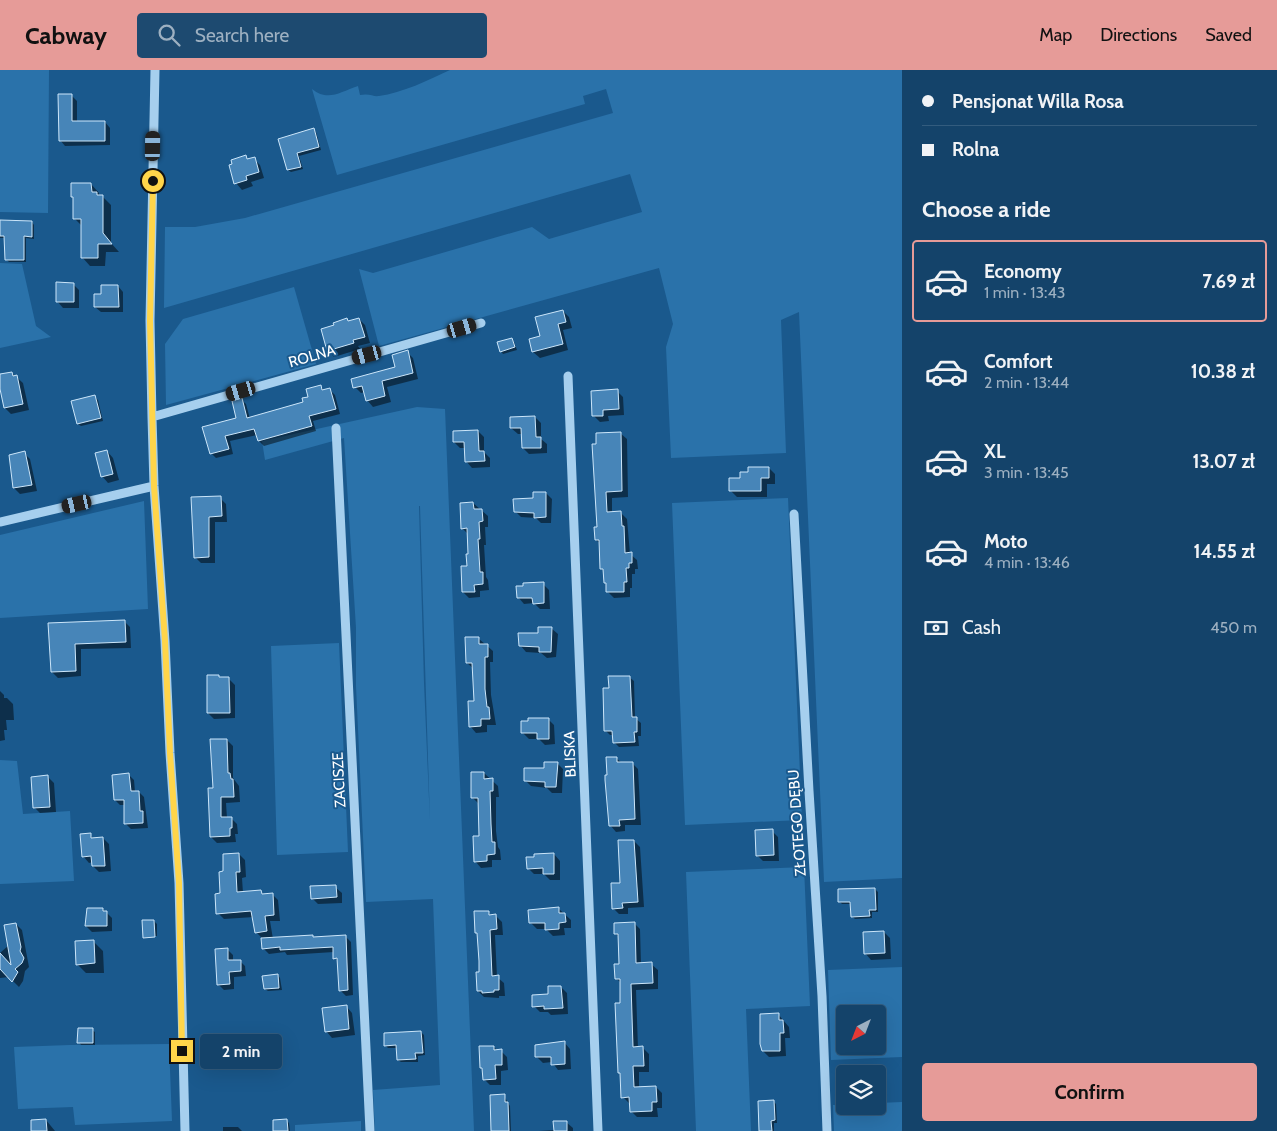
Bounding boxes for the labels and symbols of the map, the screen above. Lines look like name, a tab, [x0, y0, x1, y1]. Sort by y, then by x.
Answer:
car	[145, 131, 160, 161]
route start	[142, 170, 164, 192]
car	[445, 317, 478, 339]
street label: ROLNA	[286, 341, 338, 371]
car	[350, 344, 383, 366]
car	[224, 380, 257, 402]
car	[60, 493, 93, 515]
street label: BLISKA	[560, 730, 580, 778]
street label: ZACISZE	[329, 752, 349, 808]
street label: ZŁOTEGO DĘBU	[784, 769, 810, 877]
north arrow	[836, 1005, 886, 1055]
callout: 2 min	[200, 1034, 282, 1068]
route end	[171, 1040, 193, 1062]

